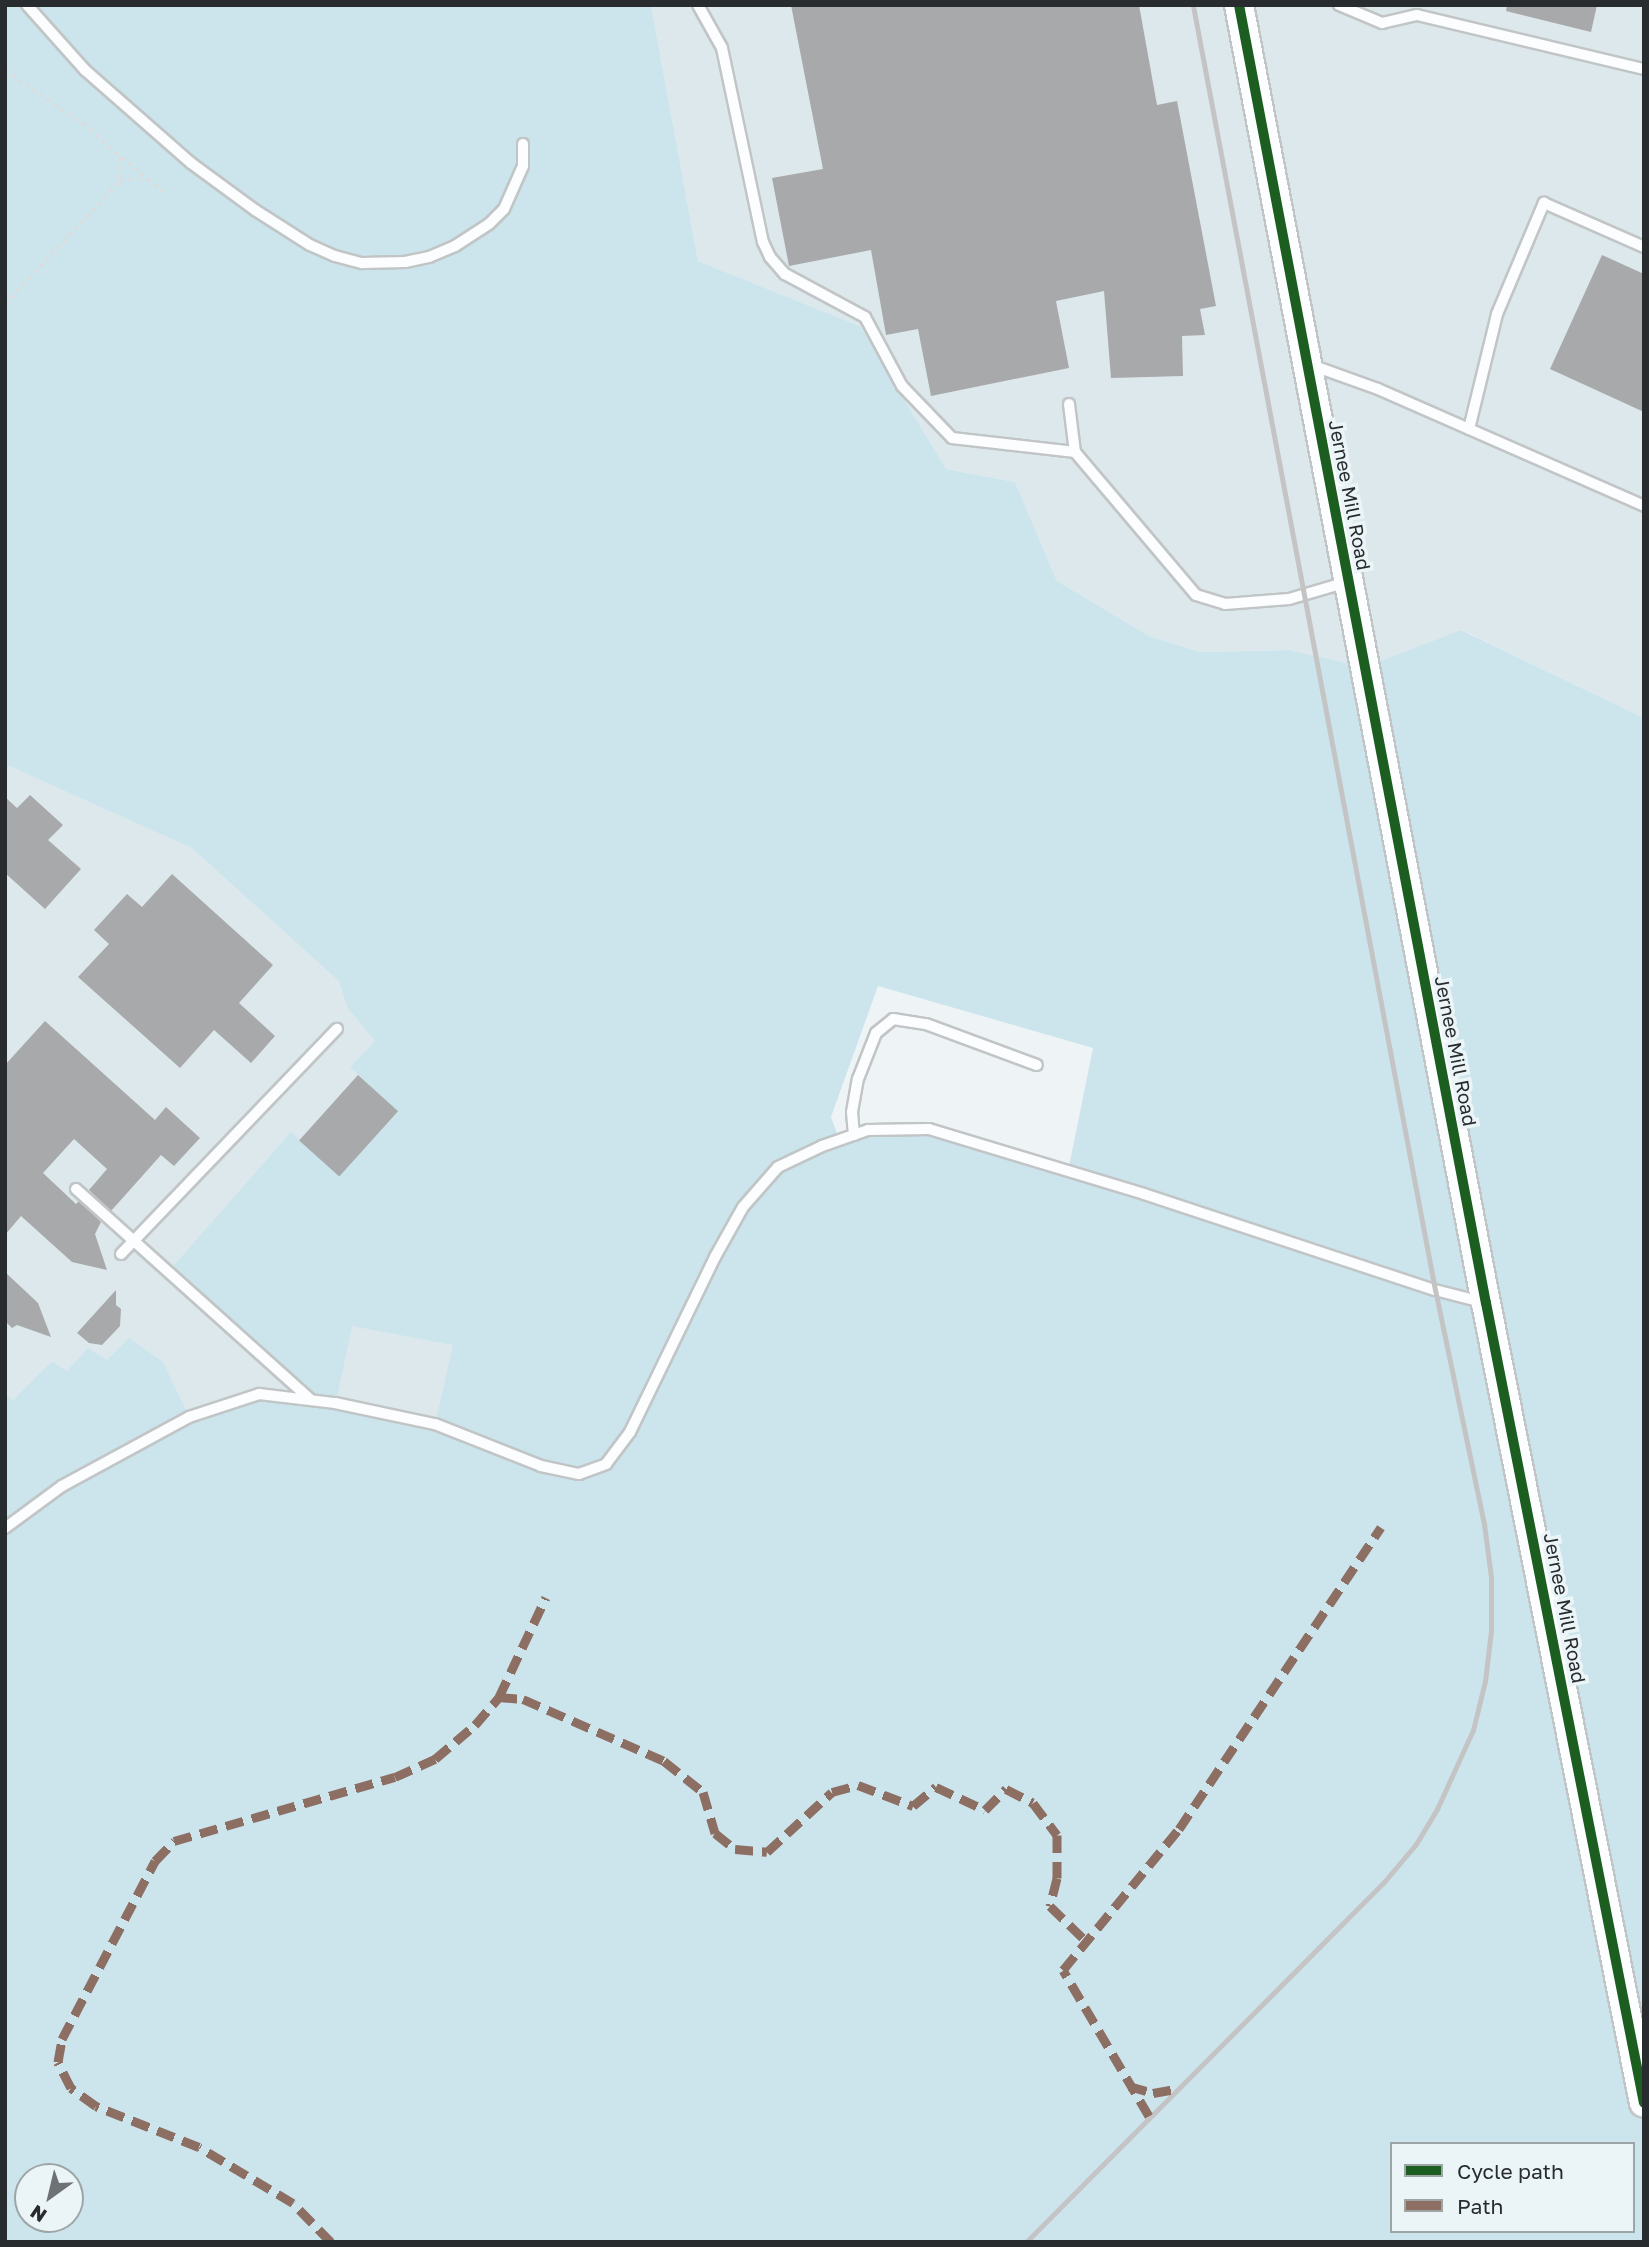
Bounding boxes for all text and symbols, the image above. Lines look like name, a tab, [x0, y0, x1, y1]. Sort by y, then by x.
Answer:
street label: Jernee Mill Road	[1324, 418, 1376, 572]
street label: Jernee Mill Road	[1430, 974, 1482, 1128]
street label: Jernee Mill Road	[1539, 1531, 1591, 1685]
legend	[1390, 2142, 1635, 2233]
text: Cycle path	[1457, 2158, 1564, 2184]
north arrow	[14, 2163, 84, 2233]
text: Path	[1457, 2193, 1504, 2219]
text: N	[26, 2201, 51, 2228]

